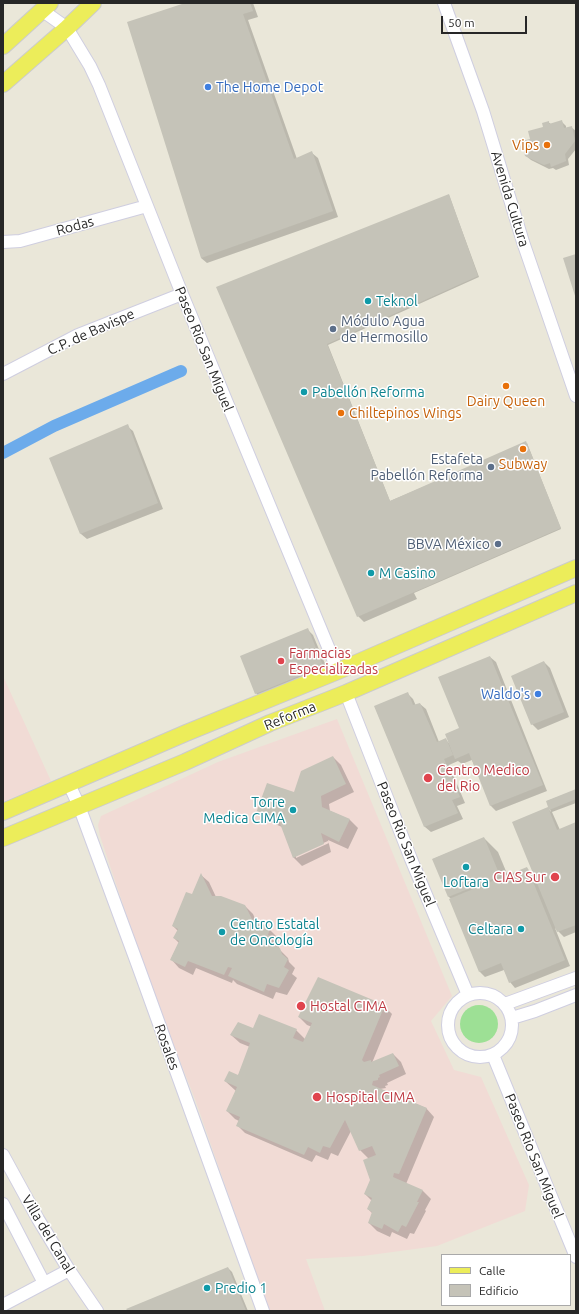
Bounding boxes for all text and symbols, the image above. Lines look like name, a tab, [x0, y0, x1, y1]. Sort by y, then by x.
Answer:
scale bar	[443, 8, 529, 34]
text: 50 m	[448, 16, 475, 29]
place label: The Home Depot	[216, 79, 323, 95]
marker: The Home Depot	[203, 82, 213, 92]
place label: Vips	[512, 137, 539, 153]
marker: Vips	[542, 140, 552, 150]
street label: Avenida Cultura	[487, 149, 533, 249]
street label: Rodas	[54, 213, 96, 239]
street label: Paseo Rio San Miguel	[171, 284, 237, 414]
place label: Teknol	[376, 293, 418, 309]
marker: Teknol	[363, 296, 373, 306]
street label: C.P. de Bavispe	[45, 305, 137, 359]
place label: Módulo Agua de Hermosillo	[341, 313, 428, 346]
marker: Módulo Agua de Hermosillo	[328, 324, 338, 334]
marker: Dairy Queen	[501, 381, 511, 391]
place label: Pabellón Reforma	[312, 384, 425, 400]
marker: Pabellón Reforma	[299, 387, 309, 397]
place label: Dairy Queen	[467, 393, 545, 409]
place label: Chiltepinos Wings	[349, 405, 462, 421]
marker: Chiltepinos Wings	[336, 408, 346, 418]
marker: Subway	[518, 444, 528, 454]
place label: Estafeta Pabellón Reforma	[370, 451, 483, 484]
place label: Subway	[499, 456, 547, 472]
marker: Estafeta Pabellón Reforma	[486, 462, 496, 472]
place label: BBVA México	[407, 536, 490, 552]
marker: BBVA México	[493, 539, 503, 549]
place label: M Casino	[379, 565, 436, 581]
marker: M Casino	[366, 568, 376, 578]
place label: Farmacias Especializadas	[289, 645, 378, 678]
marker: Farmacias Especializadas	[276, 656, 286, 666]
place label: Waldo's	[481, 686, 530, 702]
marker: Waldo's	[533, 689, 543, 699]
street label: Reforma	[262, 698, 318, 734]
place label: Centro Medico del Rio	[437, 762, 530, 794]
marker: Centro Medico del Rio	[422, 772, 434, 784]
street label: Paseo Rio San Miguel	[373, 779, 439, 909]
place label: Torre Medica CIMA	[203, 794, 285, 826]
marker: Torre Medica CIMA	[288, 805, 298, 815]
marker: Loftara	[461, 862, 471, 872]
place label: CIAS Sur	[493, 869, 546, 885]
marker: CIAS Sur	[549, 871, 561, 883]
place label: Loftara	[443, 874, 489, 890]
place label: Centro Estatal de Oncología	[230, 916, 319, 948]
place label: Celtara	[468, 921, 513, 937]
marker: Celtara	[516, 924, 526, 934]
marker: Centro Estatal de Oncología	[217, 927, 227, 937]
place label: Hostal CIMA	[310, 998, 387, 1014]
marker: Hostal CIMA	[295, 1000, 307, 1012]
street label: Rosales	[151, 1022, 183, 1072]
place label: Hospital CIMA	[326, 1089, 415, 1105]
marker: Hospital CIMA	[311, 1091, 323, 1103]
street label: Paseo Rio San Miguel	[501, 1091, 567, 1221]
street label: Villa del Canal	[18, 1192, 78, 1276]
legend	[441, 1254, 571, 1306]
text: Calle	[479, 1264, 505, 1277]
place label: Predio 1	[215, 1280, 267, 1296]
marker: Predio 1	[202, 1283, 212, 1293]
text: Edificio	[479, 1284, 519, 1297]

